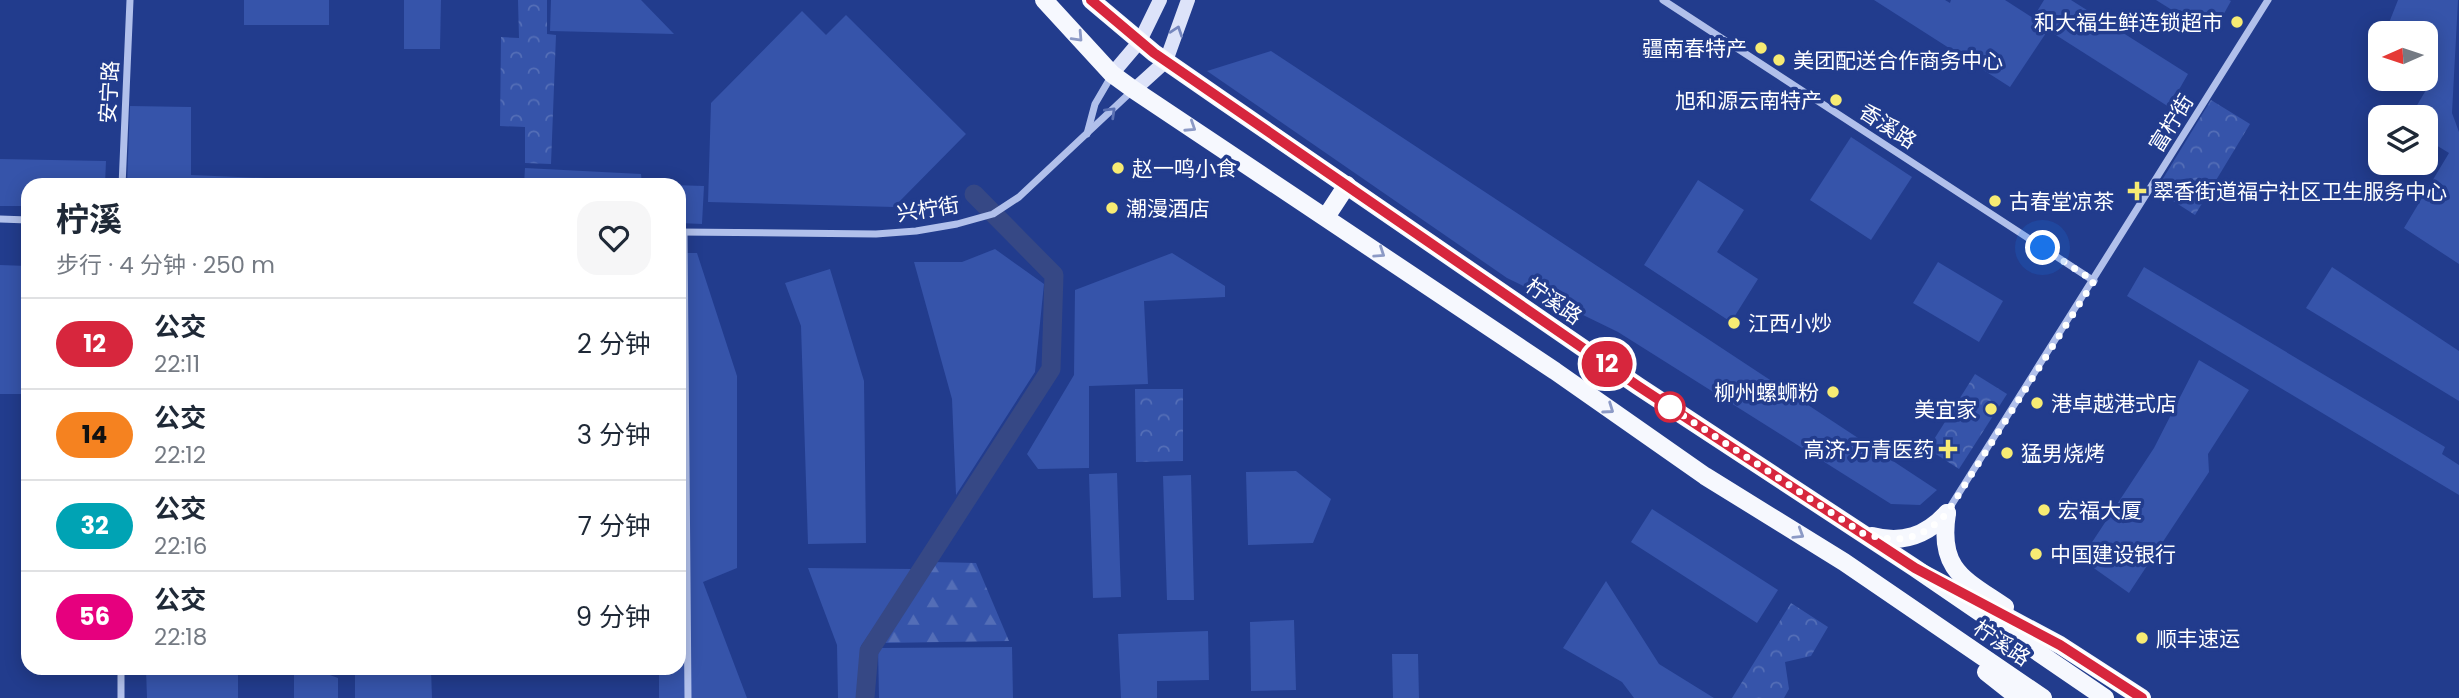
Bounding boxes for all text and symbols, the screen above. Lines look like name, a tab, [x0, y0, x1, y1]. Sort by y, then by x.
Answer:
place label: 和大福生鲜连锁超市	[2034, 8, 2223, 37]
marker: 和大福生鲜连锁超市	[2229, 14, 2245, 30]
north arrow	[2368, 21, 2438, 91]
map controls	[2368, 21, 2438, 175]
one-way arrow	[1169, 25, 1183, 37]
one-way arrow	[1070, 29, 1083, 42]
place label: 疆南春特产	[1642, 34, 1747, 63]
marker: 疆南春特产	[1753, 40, 1769, 56]
place label: 美团配送合作商务中心	[1793, 46, 2003, 75]
marker: 美团配送合作商务中心	[1771, 52, 1787, 68]
street label: 安宁路	[93, 60, 125, 124]
place label: 旭和源云南特产	[1675, 86, 1822, 115]
street label: 富柠街	[2142, 89, 2200, 157]
marker: 旭和源云南特产	[1828, 92, 1844, 108]
street label: 香溪路	[1854, 97, 1922, 155]
button: layers	[2368, 105, 2438, 175]
one-way arrow	[1102, 108, 1115, 121]
one-way arrow	[1183, 118, 1196, 131]
place label: 赵一鸣小食	[1132, 154, 1237, 183]
marker: 赵一鸣小食	[1110, 160, 1126, 176]
place label: 翠香街道福宁社区卫生服务中心	[2153, 177, 2447, 206]
marker: 翠香街道福宁社区卫生服务中心	[2127, 181, 2147, 201]
place label: 古春堂凉茶	[2009, 187, 2114, 216]
street label: 兴柠街	[895, 190, 961, 228]
marker: 古春堂凉茶	[1987, 193, 2003, 209]
place label: 潮漫酒店	[1126, 194, 1210, 223]
text: 柠溪	[56, 196, 122, 243]
marker: 潮漫酒店	[1104, 200, 1120, 216]
button: heart	[577, 201, 651, 275]
your location	[2025, 230, 2060, 265]
one-way arrow	[1373, 245, 1386, 258]
text: 步行 · 4 分钟 · 250 m	[56, 249, 275, 281]
street label: 柠溪路	[1520, 271, 1588, 331]
text: 公交	[154, 309, 206, 345]
place label: 江西小炒	[1748, 309, 1832, 338]
marker: 江西小炒	[1726, 315, 1742, 331]
text: 2 分钟	[577, 326, 651, 362]
text: 12	[83, 327, 106, 360]
line badge: 12	[1576, 341, 1638, 387]
text: 12	[1596, 347, 1618, 380]
text: 22:11	[154, 348, 200, 380]
place label: 柳州螺蛳粉	[1714, 378, 1819, 407]
marker: 柳州螺蛳粉	[1825, 384, 1841, 400]
place label: 港卓越港式店	[2051, 389, 2177, 418]
unlabelled marker	[1655, 392, 1685, 422]
place label: 美宜家	[1914, 395, 1977, 424]
marker: 港卓越港式店	[2029, 395, 2045, 411]
text: 公交	[154, 400, 206, 436]
one-way arrow	[1601, 400, 1614, 413]
marker: 美宜家	[1983, 401, 1999, 417]
text: 3 分钟	[577, 417, 651, 453]
text: 14	[82, 418, 107, 451]
place label: 高济·万青医药	[1804, 435, 1934, 464]
text: 22:12	[154, 439, 206, 471]
place label: 猛男烧烤	[2021, 439, 2105, 468]
marker: 高济·万青医药	[1940, 441, 1956, 457]
marker: 猛男烧烤	[1999, 445, 2015, 461]
text: 公交	[154, 491, 206, 527]
place label: 宏福大厦	[2058, 496, 2142, 525]
marker: 宏福大厦	[2036, 502, 2052, 518]
text: 7 分钟	[578, 508, 651, 544]
text: 32	[80, 509, 109, 542]
one-way arrow	[1791, 526, 1804, 539]
text: 22:16	[154, 530, 207, 562]
place label: 中国建设银行	[2050, 540, 2176, 569]
marker: 中国建设银行	[2028, 546, 2044, 562]
text: 公交	[154, 582, 206, 618]
text: 9 分钟	[576, 599, 651, 635]
text: 56	[79, 600, 110, 633]
street label: 柠溪路	[1968, 613, 2036, 673]
text: 22:18	[154, 621, 207, 653]
place label: 顺丰速运	[2156, 624, 2240, 653]
marker: 顺丰速运	[2134, 630, 2150, 646]

